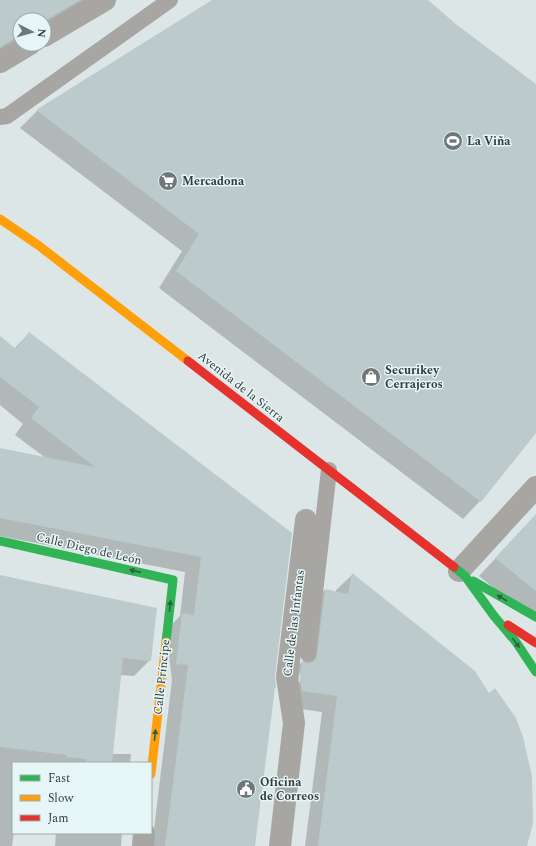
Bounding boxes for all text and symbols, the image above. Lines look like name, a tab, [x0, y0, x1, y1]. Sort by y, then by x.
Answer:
north arrow	[12, 12, 52, 52]
text: N	[33, 28, 50, 38]
sports icon: La Viña	[442, 130, 464, 152]
place label: La Viña	[467, 132, 511, 151]
supermarket icon: Mercadona	[157, 170, 179, 192]
place label: Mercadona	[182, 172, 245, 191]
street label: Avenida de la Sierra	[193, 347, 289, 427]
place label: Securikey Cerrajeros	[385, 361, 443, 394]
shop icon: Securikey Cerrajeros	[360, 366, 382, 388]
street label: Calle Diego de León	[34, 528, 144, 570]
one-way arrow	[129, 568, 141, 574]
street label: Calle de las Infantas	[278, 569, 310, 677]
one-way arrow	[496, 594, 508, 601]
one-way arrow	[167, 600, 173, 612]
street label: Calle Príncipe	[149, 638, 175, 716]
one-way arrow	[512, 638, 520, 649]
one-way arrow	[152, 729, 159, 741]
legend	[12, 762, 152, 834]
text: Fast	[48, 769, 70, 788]
place label: Oficina de Correos	[260, 773, 319, 806]
public building icon: Oficina de Correos	[235, 778, 257, 800]
text: Slow	[48, 789, 74, 808]
text: Jam	[48, 809, 69, 828]

